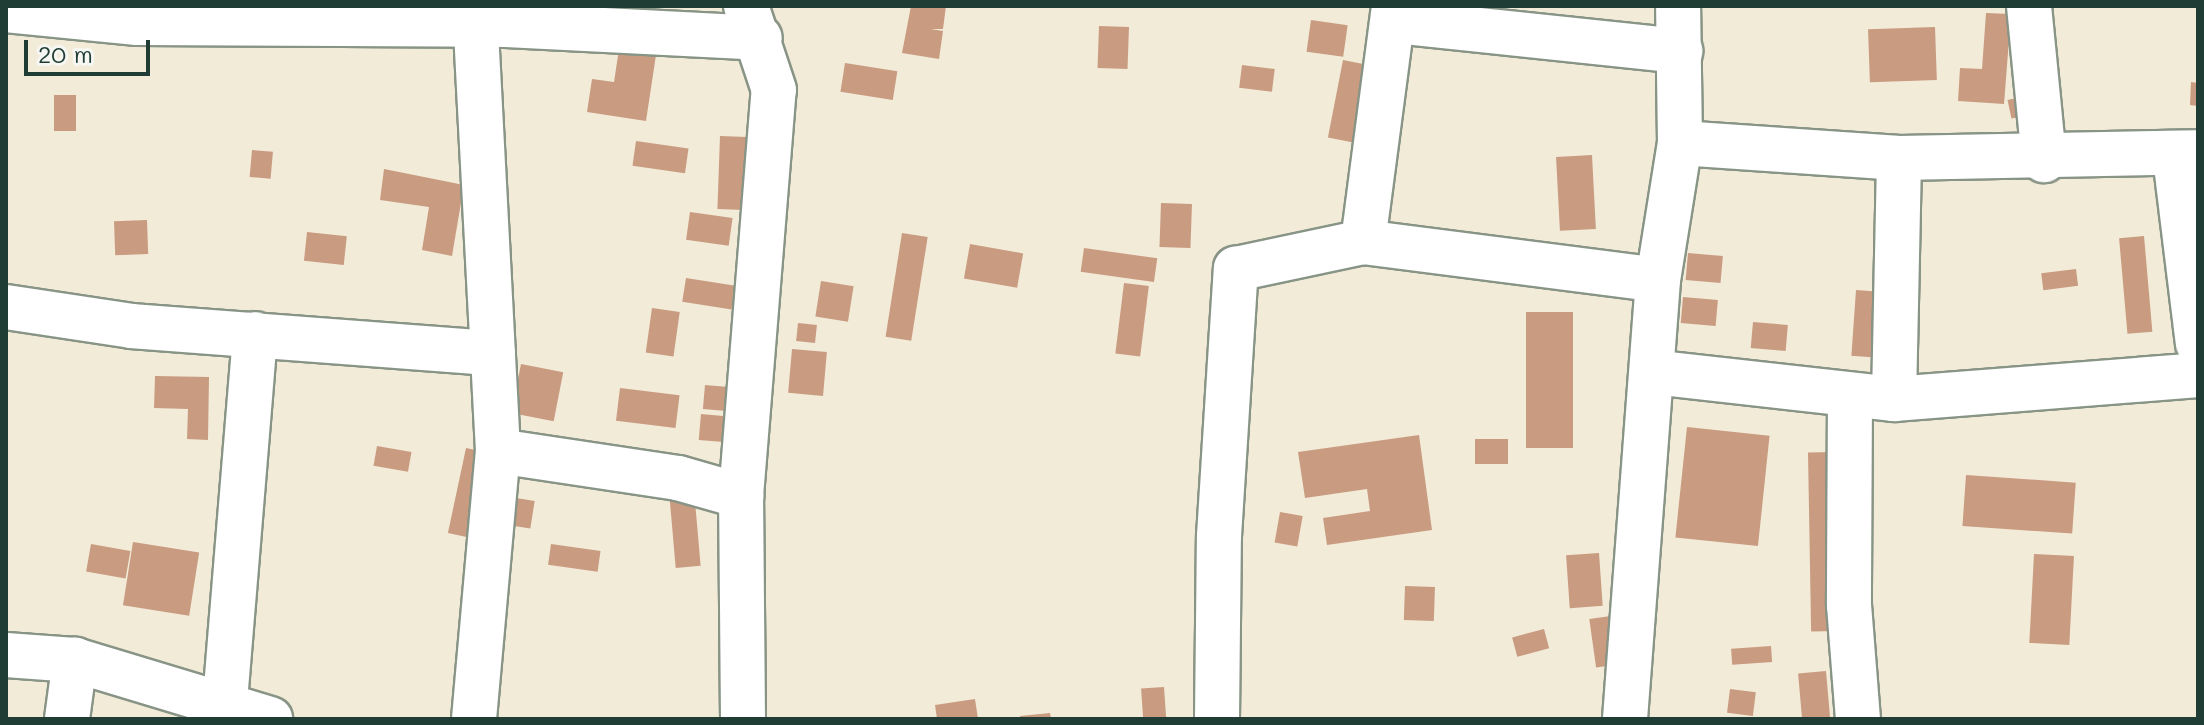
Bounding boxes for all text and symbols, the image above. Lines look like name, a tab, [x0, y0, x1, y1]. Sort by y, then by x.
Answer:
scale bar	[28, 24, 154, 74]
text: 20 m	[38, 38, 93, 69]

